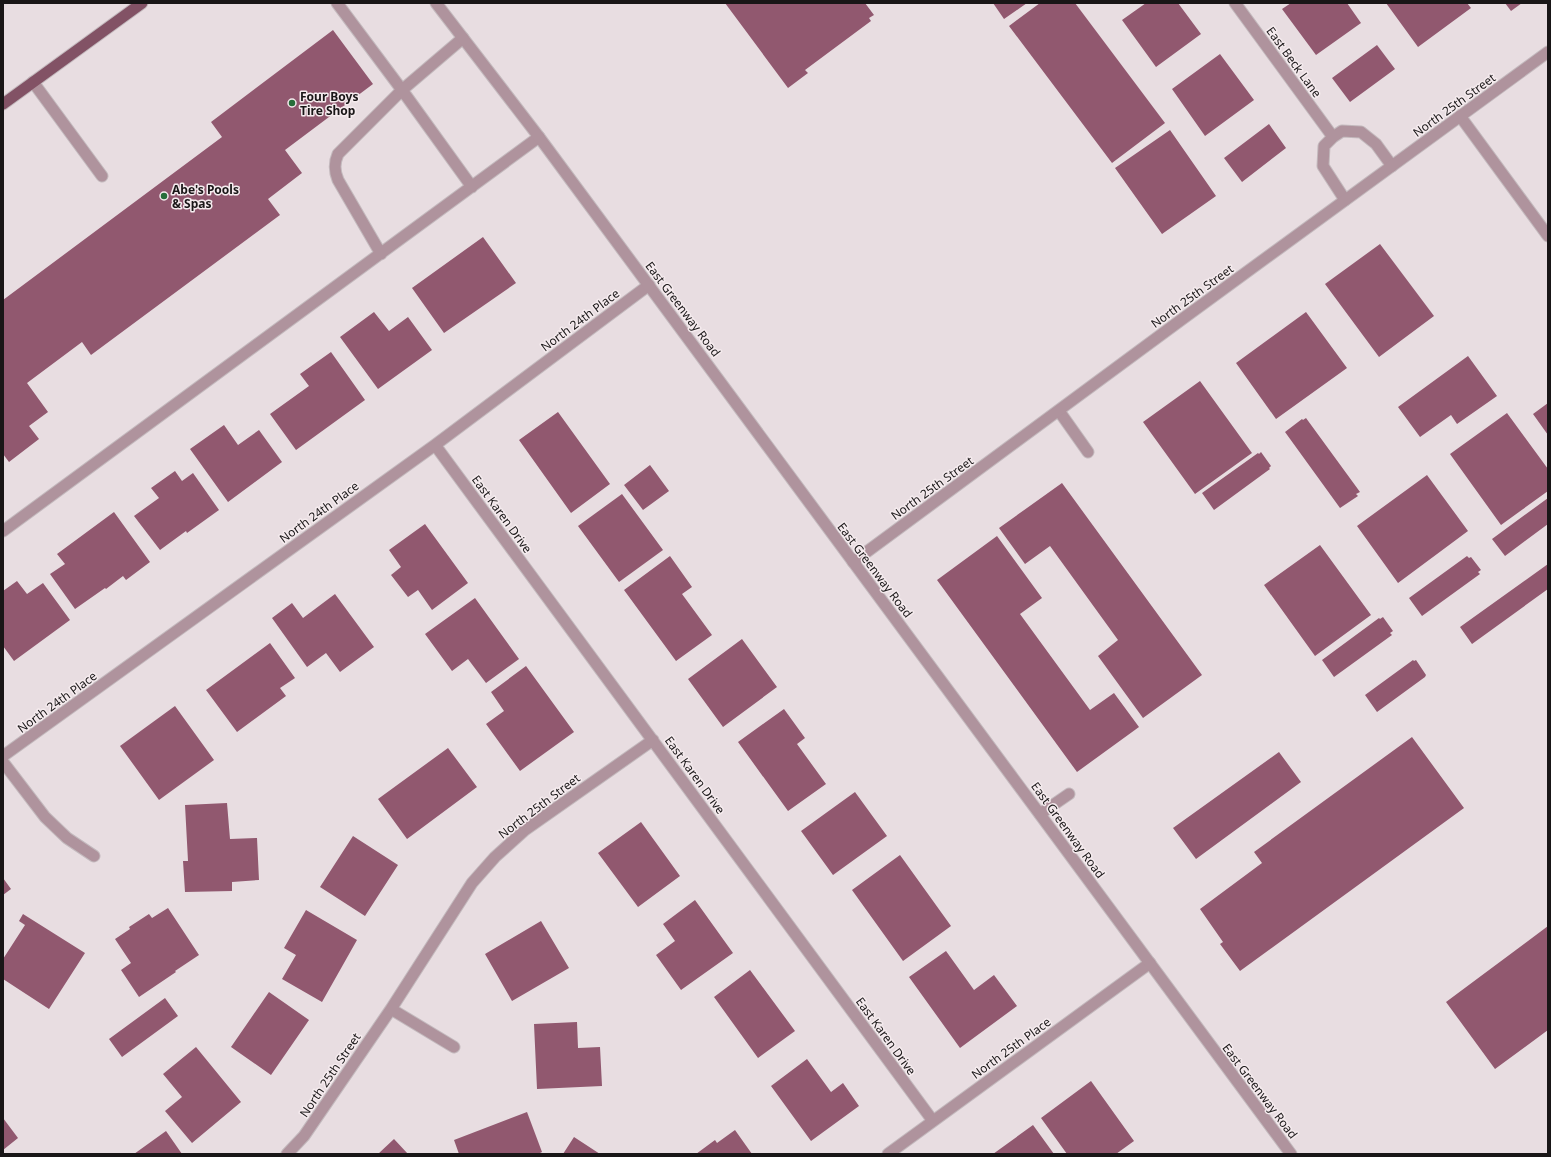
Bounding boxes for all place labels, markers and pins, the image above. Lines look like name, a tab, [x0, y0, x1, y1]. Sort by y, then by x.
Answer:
place label: Four Boys Tire Shop	[300, 88, 359, 119]
marker: Four Boys Tire Shop	[287, 98, 297, 108]
place label: Abe's Pools & Spas	[172, 181, 239, 212]
marker: Abe's Pools & Spas	[159, 191, 169, 201]

